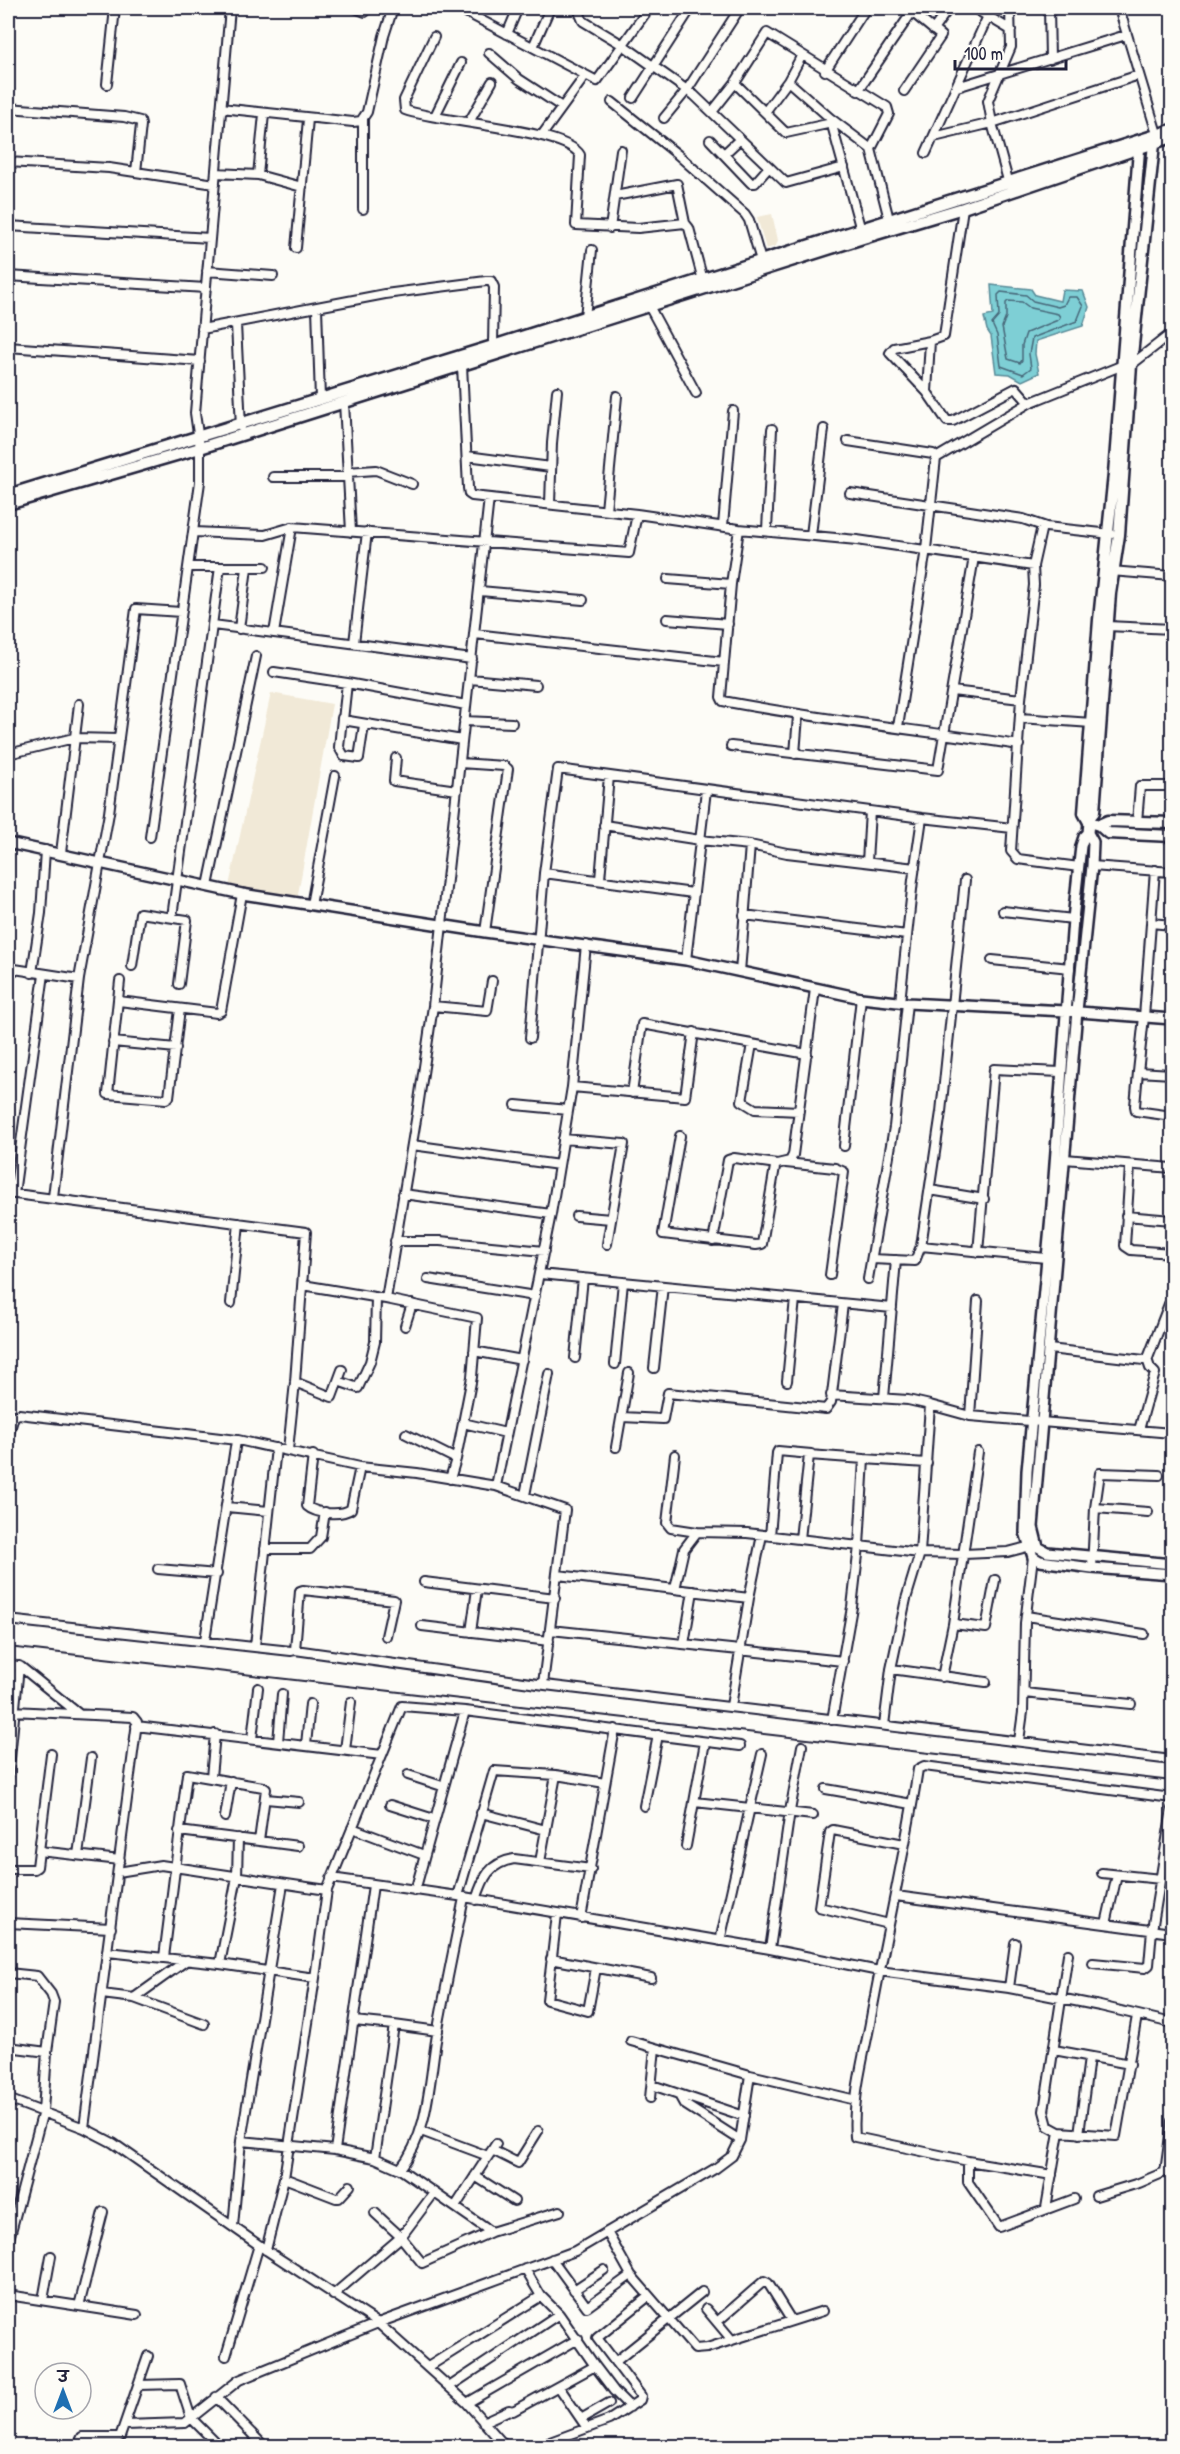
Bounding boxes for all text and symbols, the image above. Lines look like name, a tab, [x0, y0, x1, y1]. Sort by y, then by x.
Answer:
scale bar	[955, 33, 1066, 71]
text: 100 m	[964, 41, 1003, 66]
north arrow	[33, 2361, 93, 2421]
text: उ	[56, 2365, 70, 2387]

